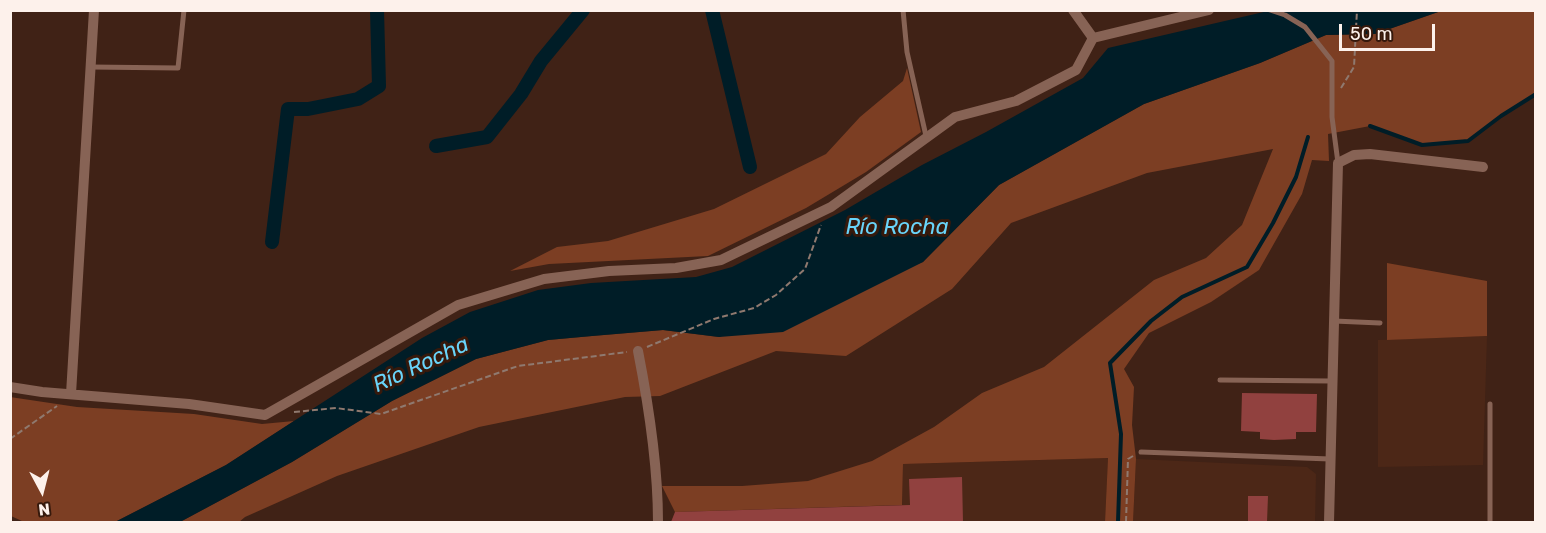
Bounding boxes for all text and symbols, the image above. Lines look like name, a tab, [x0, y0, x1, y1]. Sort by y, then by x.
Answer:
scale bar	[1342, 12, 1438, 50]
text: 50 m	[1350, 23, 1393, 45]
water label: Río Rocha	[845, 215, 949, 241]
water label: Río Rocha	[369, 331, 473, 399]
north arrow	[12, 461, 72, 521]
text: N	[37, 499, 51, 519]

